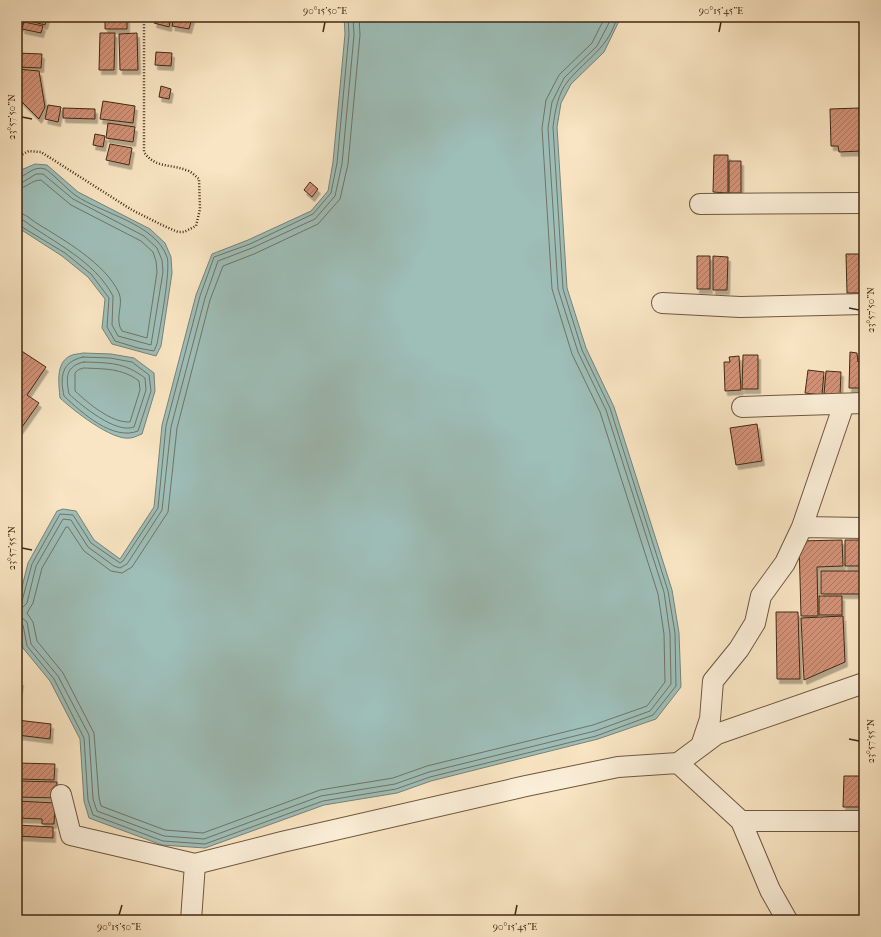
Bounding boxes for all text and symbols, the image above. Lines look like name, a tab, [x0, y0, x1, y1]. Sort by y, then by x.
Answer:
text: 90°15'50"E	[303, 5, 347, 17]
text: 90°15'45"E	[699, 5, 743, 17]
text: 23°57'50"N	[6, 94, 18, 140]
text: 23°57'50"N	[865, 287, 877, 333]
text: 23°57'55"N	[6, 525, 18, 570]
text: 23°57'55"N	[865, 718, 877, 763]
text: 90°15'50"E	[97, 921, 141, 933]
text: 90°15'45"E	[493, 921, 537, 933]

